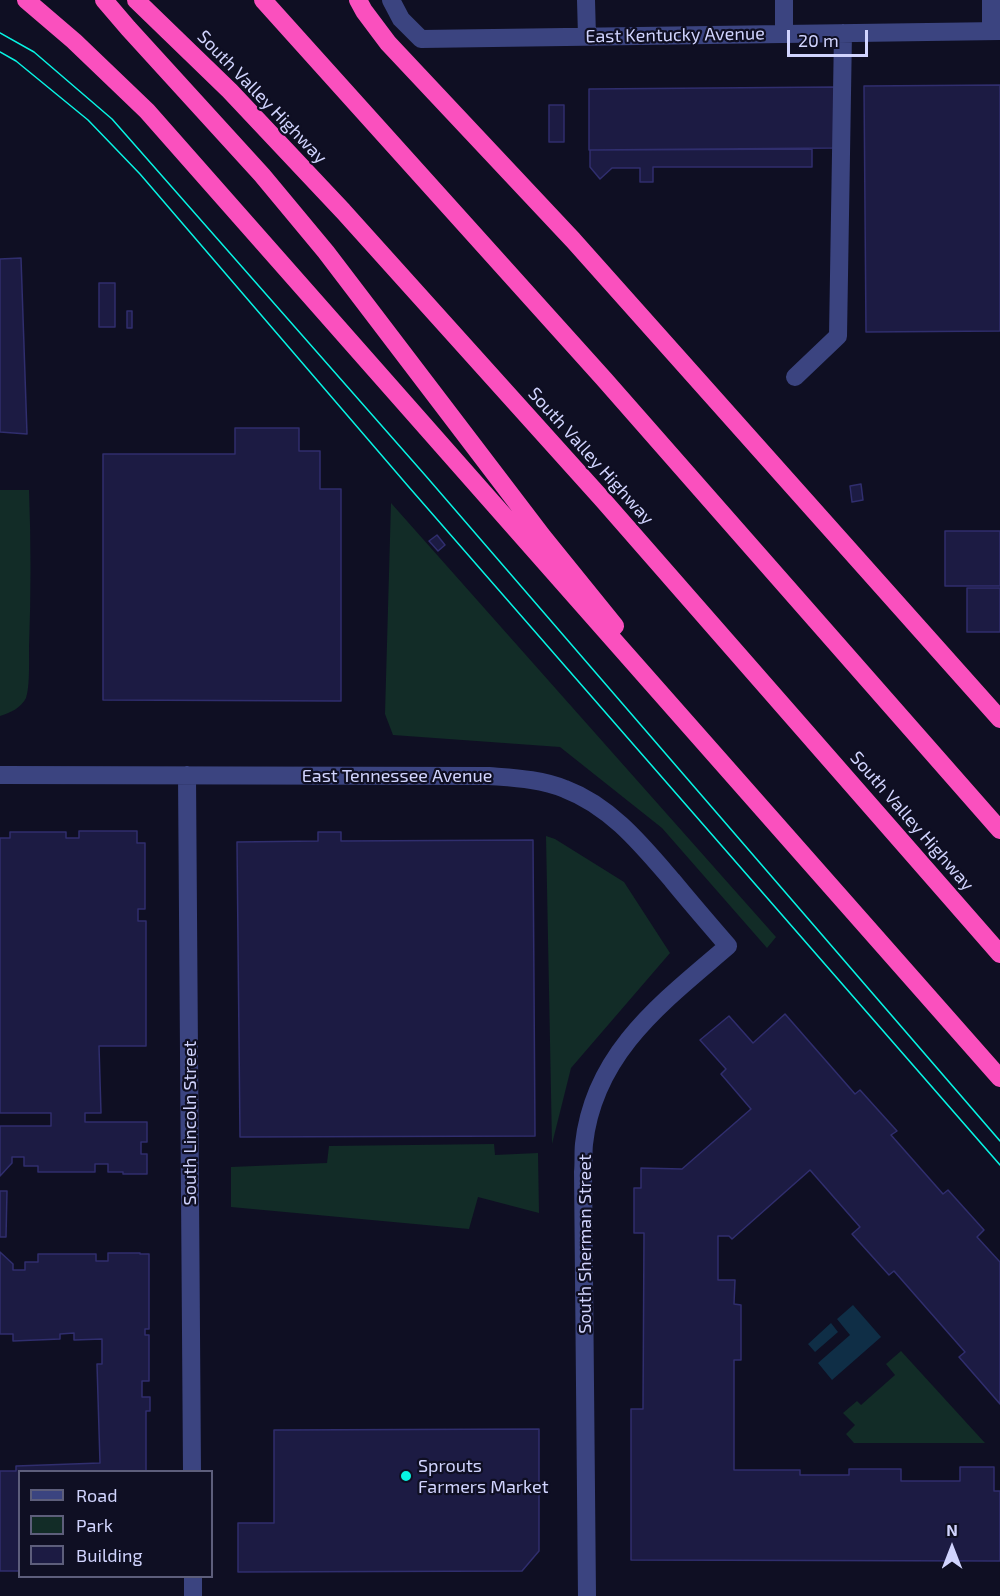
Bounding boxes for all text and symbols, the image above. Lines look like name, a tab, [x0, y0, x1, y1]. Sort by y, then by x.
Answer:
scale bar	[790, 18, 871, 56]
street label: East Kentucky Avenue	[585, 23, 765, 47]
street label: South Valley Highway	[193, 26, 331, 168]
text: 20 m	[798, 29, 839, 51]
street label: South Valley Highway	[524, 383, 658, 529]
street label: South Valley Highway	[846, 747, 978, 895]
street label: East Tennessee Avenue	[302, 765, 492, 787]
street label: South Lincoln Street	[179, 1041, 201, 1205]
street label: South Sherman Street	[574, 1154, 596, 1334]
place label: Sprouts Farmers Market	[418, 1455, 548, 1498]
marker: Sprouts Farmers Market	[399, 1469, 413, 1483]
legend	[18, 1470, 213, 1578]
text: Road	[76, 1484, 117, 1506]
text: Park	[76, 1514, 113, 1536]
north arrow	[922, 1518, 982, 1578]
text: N	[946, 1520, 958, 1539]
text: Building	[76, 1544, 143, 1566]

